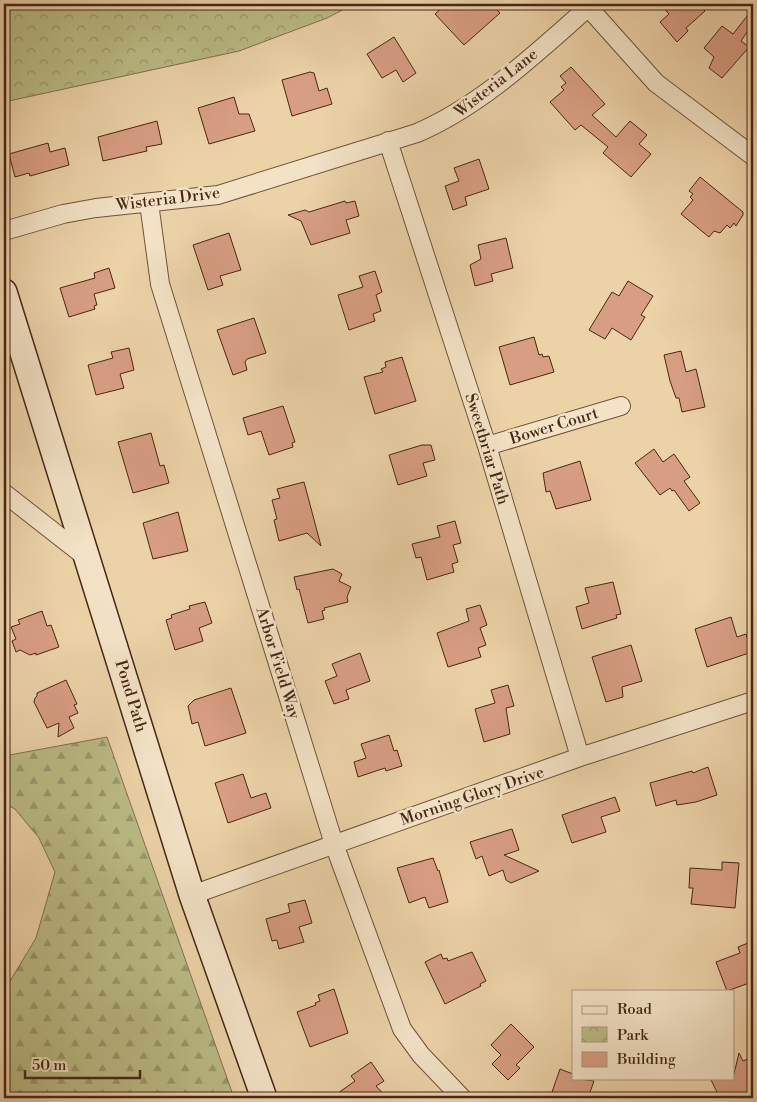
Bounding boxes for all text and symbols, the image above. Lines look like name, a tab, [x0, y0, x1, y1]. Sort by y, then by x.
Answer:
street label: Wisteria Lane	[450, 44, 542, 122]
street label: Wisteria Drive	[114, 183, 221, 215]
street label: Sweetbriar Path	[461, 391, 514, 508]
street label: Bower Court	[506, 403, 601, 449]
street label: Arbor Field Way	[251, 604, 305, 722]
street label: Pond Path	[111, 658, 152, 735]
street label: Morning Glory Drive	[397, 762, 547, 830]
legend	[572, 990, 734, 1080]
text: Road	[617, 1000, 652, 1019]
text: Park	[617, 1026, 649, 1045]
scale bar	[25, 1047, 140, 1079]
text: Building	[616, 1050, 676, 1069]
text: 50 m	[32, 1056, 66, 1075]

